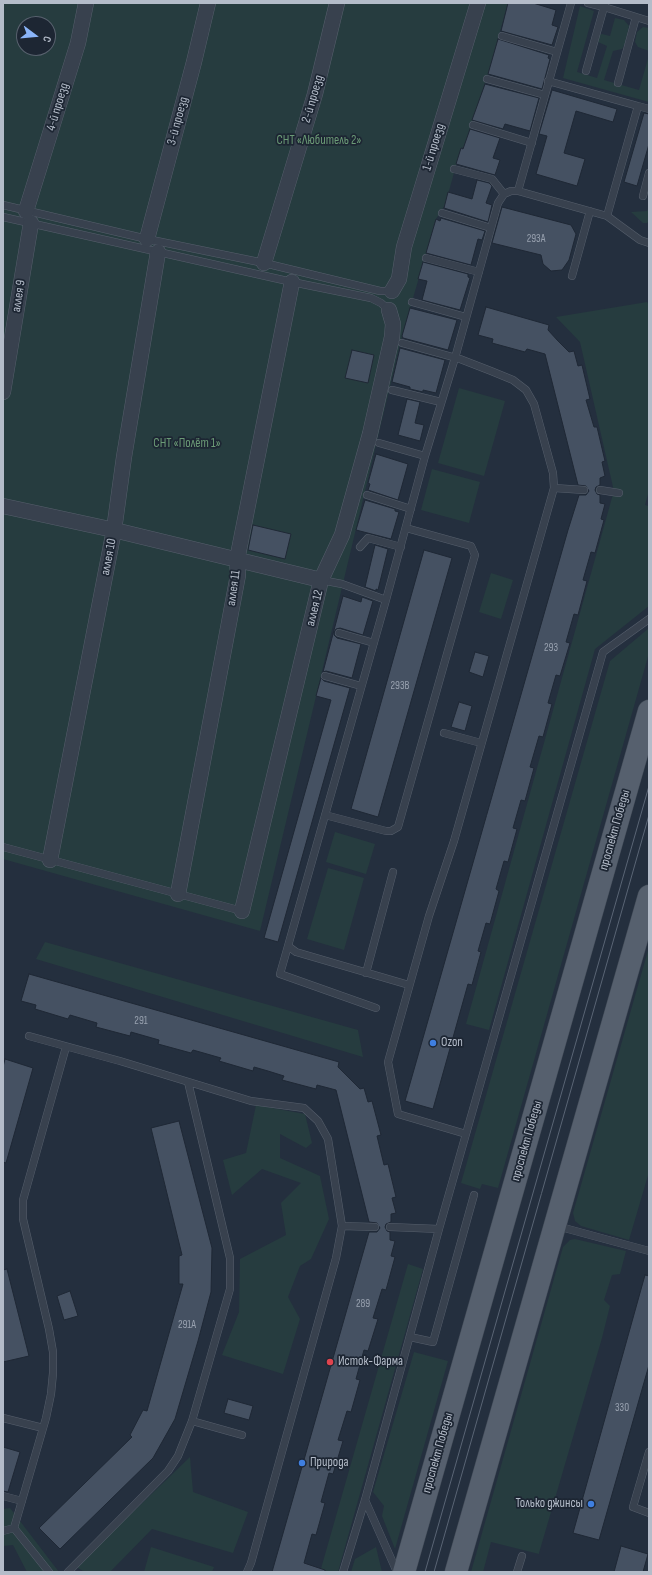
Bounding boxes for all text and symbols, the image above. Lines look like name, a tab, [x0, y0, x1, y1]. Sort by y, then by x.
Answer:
north arrow	[16, 16, 56, 56]
text: С	[40, 35, 54, 44]
street label: 2-й проезд	[299, 73, 327, 125]
street label: 4-й проезд	[43, 81, 73, 133]
street label: 3-й проезд	[164, 95, 192, 147]
street label: 1-й проезд	[419, 122, 449, 172]
park label: СНТ «Любитель 2»	[276, 133, 362, 149]
house number: 293А	[527, 232, 545, 246]
street label: аллея 9	[9, 279, 29, 313]
park label: СНТ «Полёт 1»	[153, 436, 221, 452]
street label: аллея 10	[98, 537, 120, 577]
street label: аллея 11	[224, 569, 244, 607]
street label: аллея 12	[303, 588, 327, 628]
house number: 293	[544, 641, 558, 655]
house number: 293В	[391, 679, 409, 693]
street label: проспект Победы	[596, 788, 634, 872]
house number: 291	[134, 1014, 148, 1028]
place label: Ozon	[441, 1035, 463, 1051]
marker: Ozon	[428, 1038, 438, 1048]
street label: проспект Победы	[508, 1099, 546, 1183]
house number: 289	[356, 1297, 370, 1311]
house number: 291А	[178, 1318, 196, 1332]
place label: Исток-Фарма	[338, 1354, 403, 1370]
marker: Исток-Фарма	[325, 1357, 335, 1367]
house number: 330	[615, 1401, 629, 1415]
street label: проспект Победы	[419, 1411, 457, 1495]
place label: Природа	[310, 1455, 349, 1471]
marker: Природа	[297, 1458, 307, 1468]
place label: Только джинсы	[515, 1496, 583, 1512]
marker: Только джинсы	[586, 1499, 596, 1509]

